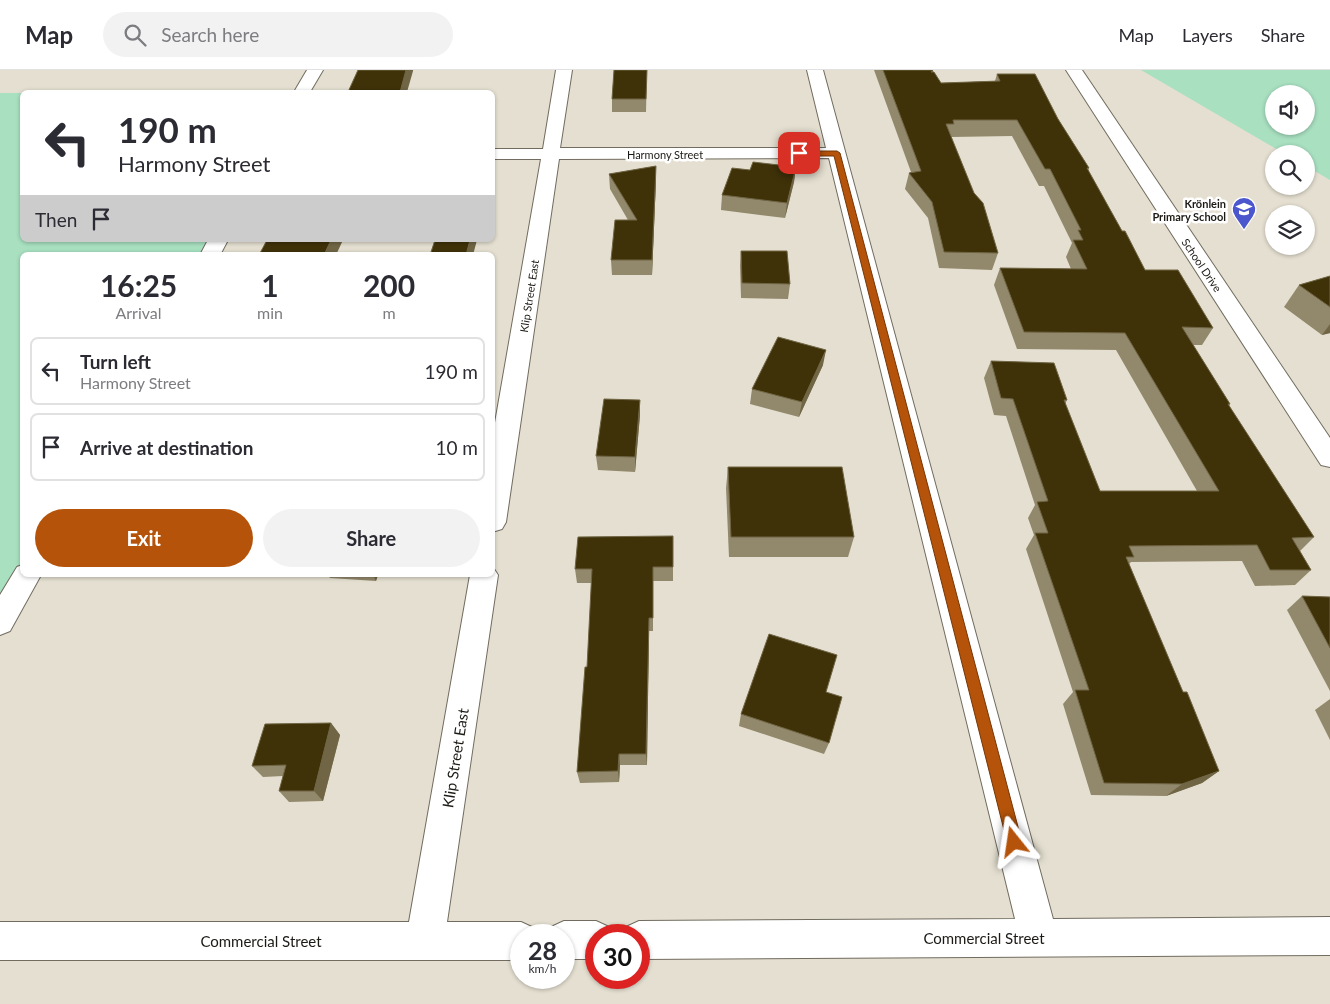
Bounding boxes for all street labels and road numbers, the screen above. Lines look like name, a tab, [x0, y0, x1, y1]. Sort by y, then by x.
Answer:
street label: Harmony Street	[627, 148, 703, 161]
street label: School Drive	[1179, 236, 1225, 294]
street label: Klip Street East	[517, 259, 541, 333]
street label: Klip Street East	[438, 706, 472, 809]
street label: Commercial Street	[923, 929, 1045, 947]
street label: Commercial Street	[200, 932, 322, 950]

